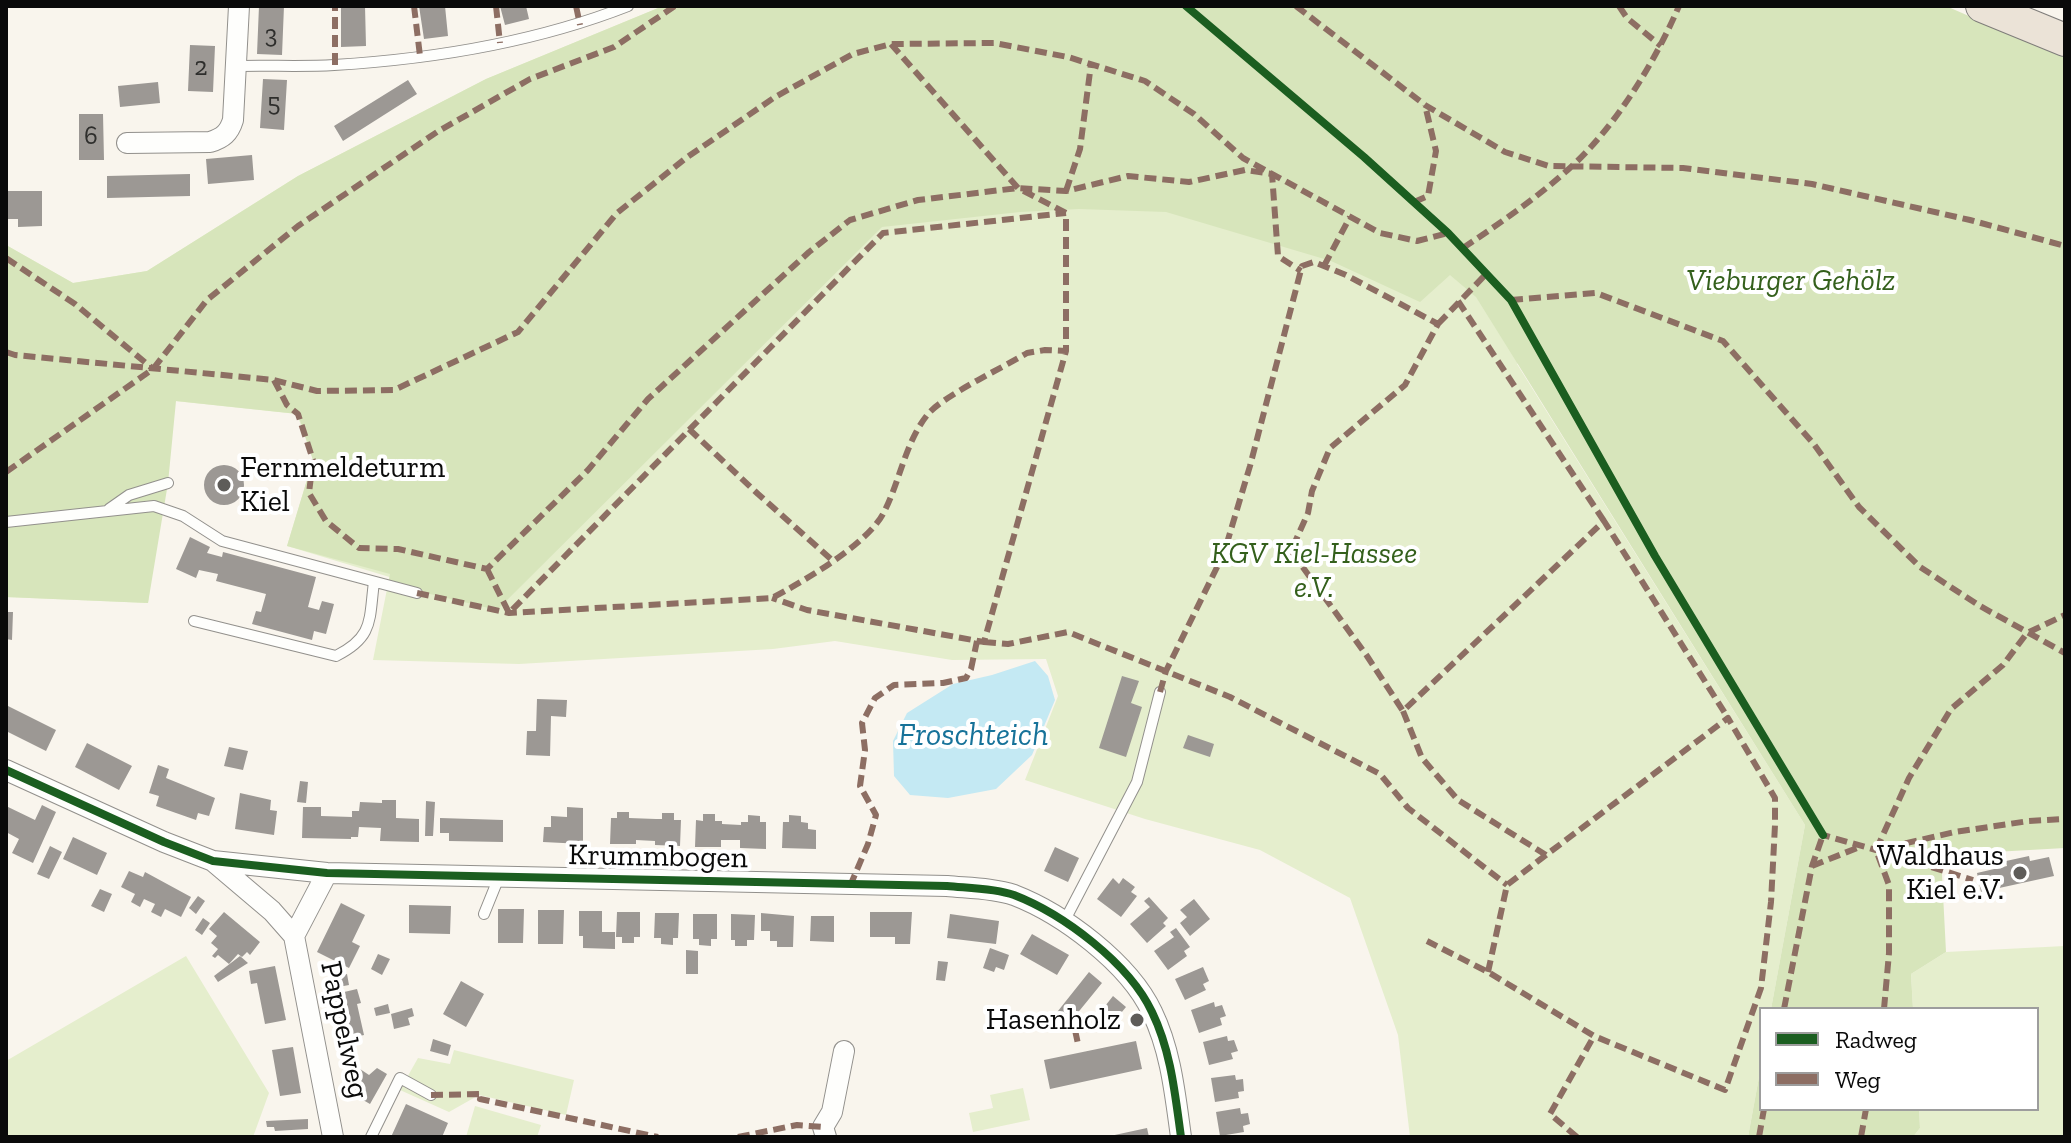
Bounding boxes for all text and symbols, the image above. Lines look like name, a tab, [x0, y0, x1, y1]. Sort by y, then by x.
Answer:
house number: 3	[265, 20, 277, 52]
house number: 2	[194, 52, 208, 84]
house number: 5	[267, 88, 281, 120]
house number: 6	[84, 121, 98, 153]
park label: Vieburger Gehölz	[1686, 263, 1896, 299]
place label: Fernmeldeturm Kiel	[240, 450, 445, 520]
marker: Fernmeldeturm Kiel	[215, 476, 233, 494]
park label: KGV Kiel-Hassee e.V.	[1211, 536, 1417, 606]
water label: Froschteich	[898, 717, 1048, 755]
street label: Krummbogen	[568, 837, 748, 877]
place label: Waldhaus Kiel e.V.	[1877, 838, 2004, 908]
marker: Waldhaus Kiel e.V.	[2011, 864, 2029, 882]
street label: Pappelweg	[312, 958, 376, 1102]
place label: Hasenholz	[986, 1002, 1121, 1038]
legend	[1759, 1007, 2039, 1111]
marker: Hasenholz	[1128, 1011, 1146, 1029]
text: Radweg	[1835, 1025, 1917, 1054]
text: Weg	[1835, 1065, 1881, 1094]

